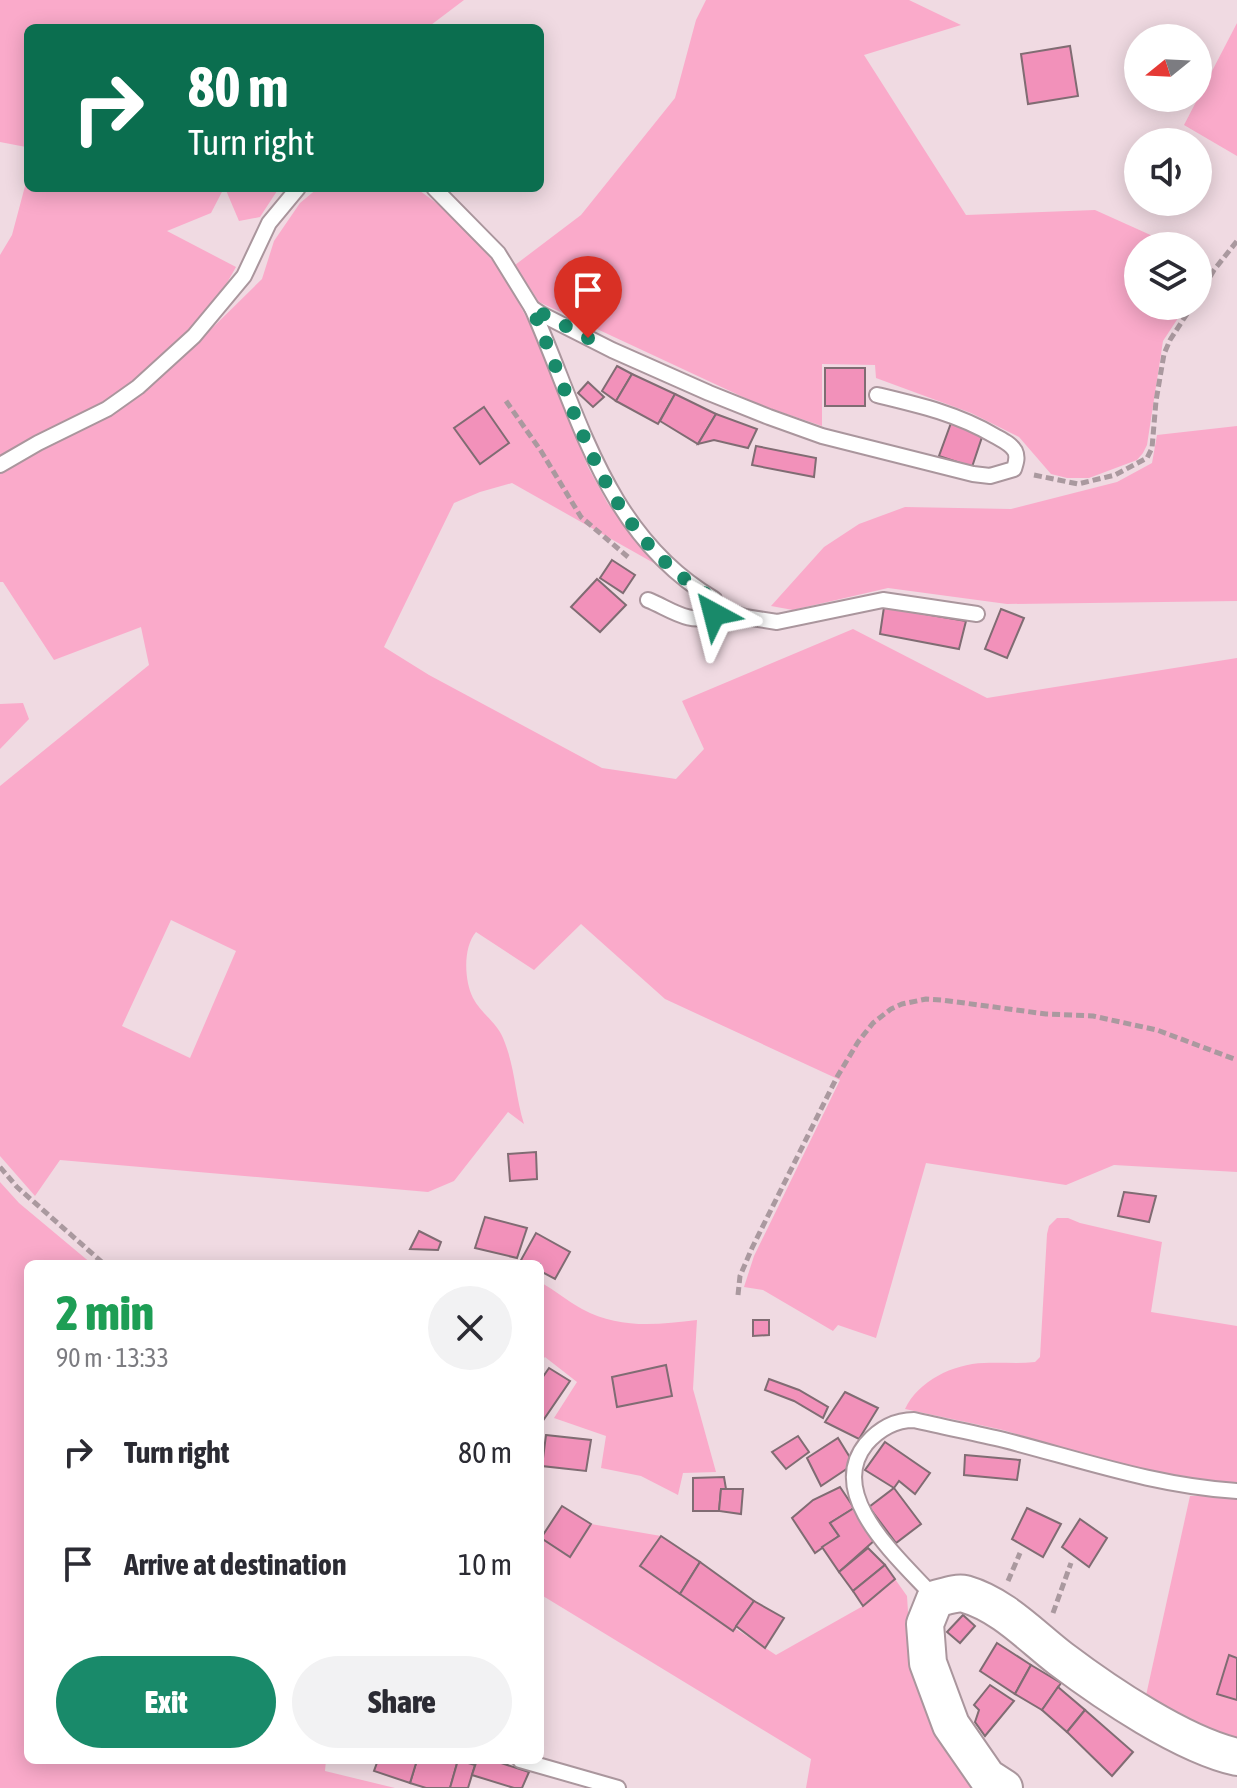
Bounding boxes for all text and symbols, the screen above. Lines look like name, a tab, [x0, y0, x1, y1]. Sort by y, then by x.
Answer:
north arrow	[1124, 24, 1212, 112]
map controls	[1124, 24, 1212, 320]
text: 80 m	[188, 55, 289, 119]
icon: right	[56, 56, 160, 160]
text: Turn right	[188, 121, 315, 163]
button: sound	[1124, 128, 1212, 216]
button: layers	[1124, 232, 1212, 320]
pin	[554, 256, 622, 338]
icon: arrive	[566, 268, 610, 312]
position arrow	[672, 572, 756, 656]
text: 2 min	[56, 1285, 154, 1340]
button: close	[428, 1286, 512, 1370]
text: 90 m · 13:33	[56, 1343, 169, 1373]
icon: right	[56, 1430, 100, 1474]
text: Turn right	[124, 1435, 230, 1469]
text: 80 m	[458, 1435, 512, 1469]
icon: arrive	[56, 1542, 100, 1586]
text: Arrive at destination	[124, 1547, 346, 1581]
text: 10 m	[458, 1547, 512, 1581]
button: Exit	[56, 1656, 276, 1748]
button: Share	[292, 1656, 512, 1748]

